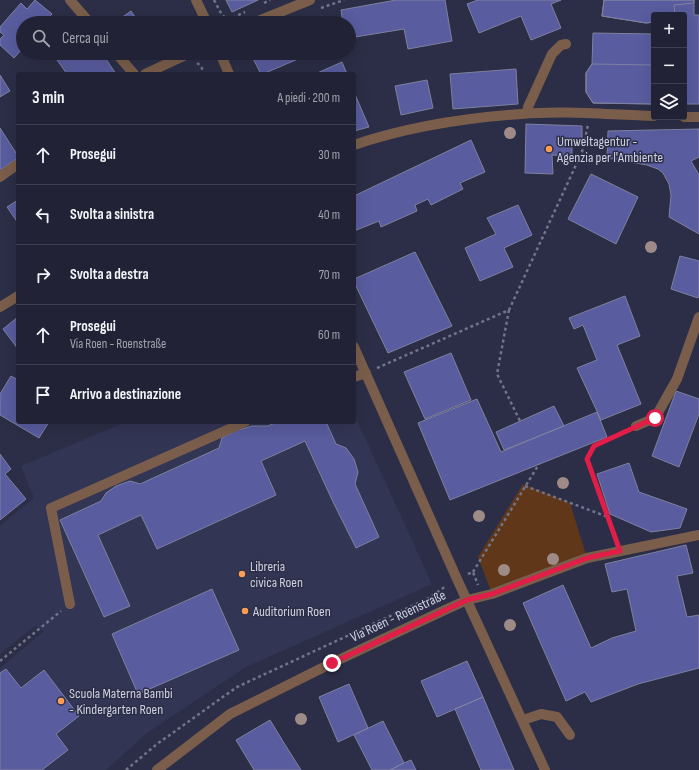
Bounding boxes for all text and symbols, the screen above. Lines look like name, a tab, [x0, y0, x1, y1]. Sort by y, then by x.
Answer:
map controls	[651, 12, 687, 120]
button: +	[651, 12, 687, 48]
search box	[16, 16, 356, 60]
icon: search	[30, 27, 52, 49]
text: Cerca qui	[62, 29, 109, 48]
button: −	[651, 48, 687, 84]
button: layers	[651, 84, 687, 120]
text: 3 min	[32, 88, 65, 108]
text: A piedi · 200 m	[277, 90, 340, 106]
place label: Umweltagentur - Agenzia per l'Ambiente	[556, 133, 663, 166]
icon: ahead	[32, 144, 54, 166]
marker: Umweltagentur - Agenzia per l'Ambiente	[544, 144, 554, 154]
text: Prosegui	[70, 145, 116, 164]
text: 30 m	[318, 147, 340, 163]
icon: left	[32, 204, 54, 226]
text: Svolta a sinistra	[70, 205, 154, 224]
text: 40 m	[318, 207, 340, 223]
icon: right	[32, 264, 54, 286]
text: Svolta a destra	[70, 265, 149, 284]
text: 70 m	[319, 267, 340, 283]
text: Prosegui	[70, 317, 116, 336]
icon: ahead	[32, 324, 54, 346]
text: 60 m	[318, 327, 340, 343]
text: Via Roen - Roenstraße	[70, 336, 166, 352]
icon: arrive	[32, 384, 54, 406]
text: Arrivo a destinazione	[70, 385, 181, 404]
route start	[646, 409, 664, 427]
place label: Libreria civica Roen	[250, 558, 303, 591]
marker: Libreria civica Roen	[237, 569, 247, 579]
street label: Via Roen - Roenstraße	[347, 586, 449, 646]
place label: Auditorium Roen	[252, 603, 331, 620]
marker: Auditorium Roen	[240, 606, 250, 616]
route end	[323, 654, 341, 672]
place label: Scuola Materna Bambi - Kindergarten Roen	[69, 685, 173, 718]
marker: Scuola Materna Bambi - Kindergarten Roen	[56, 696, 66, 706]

